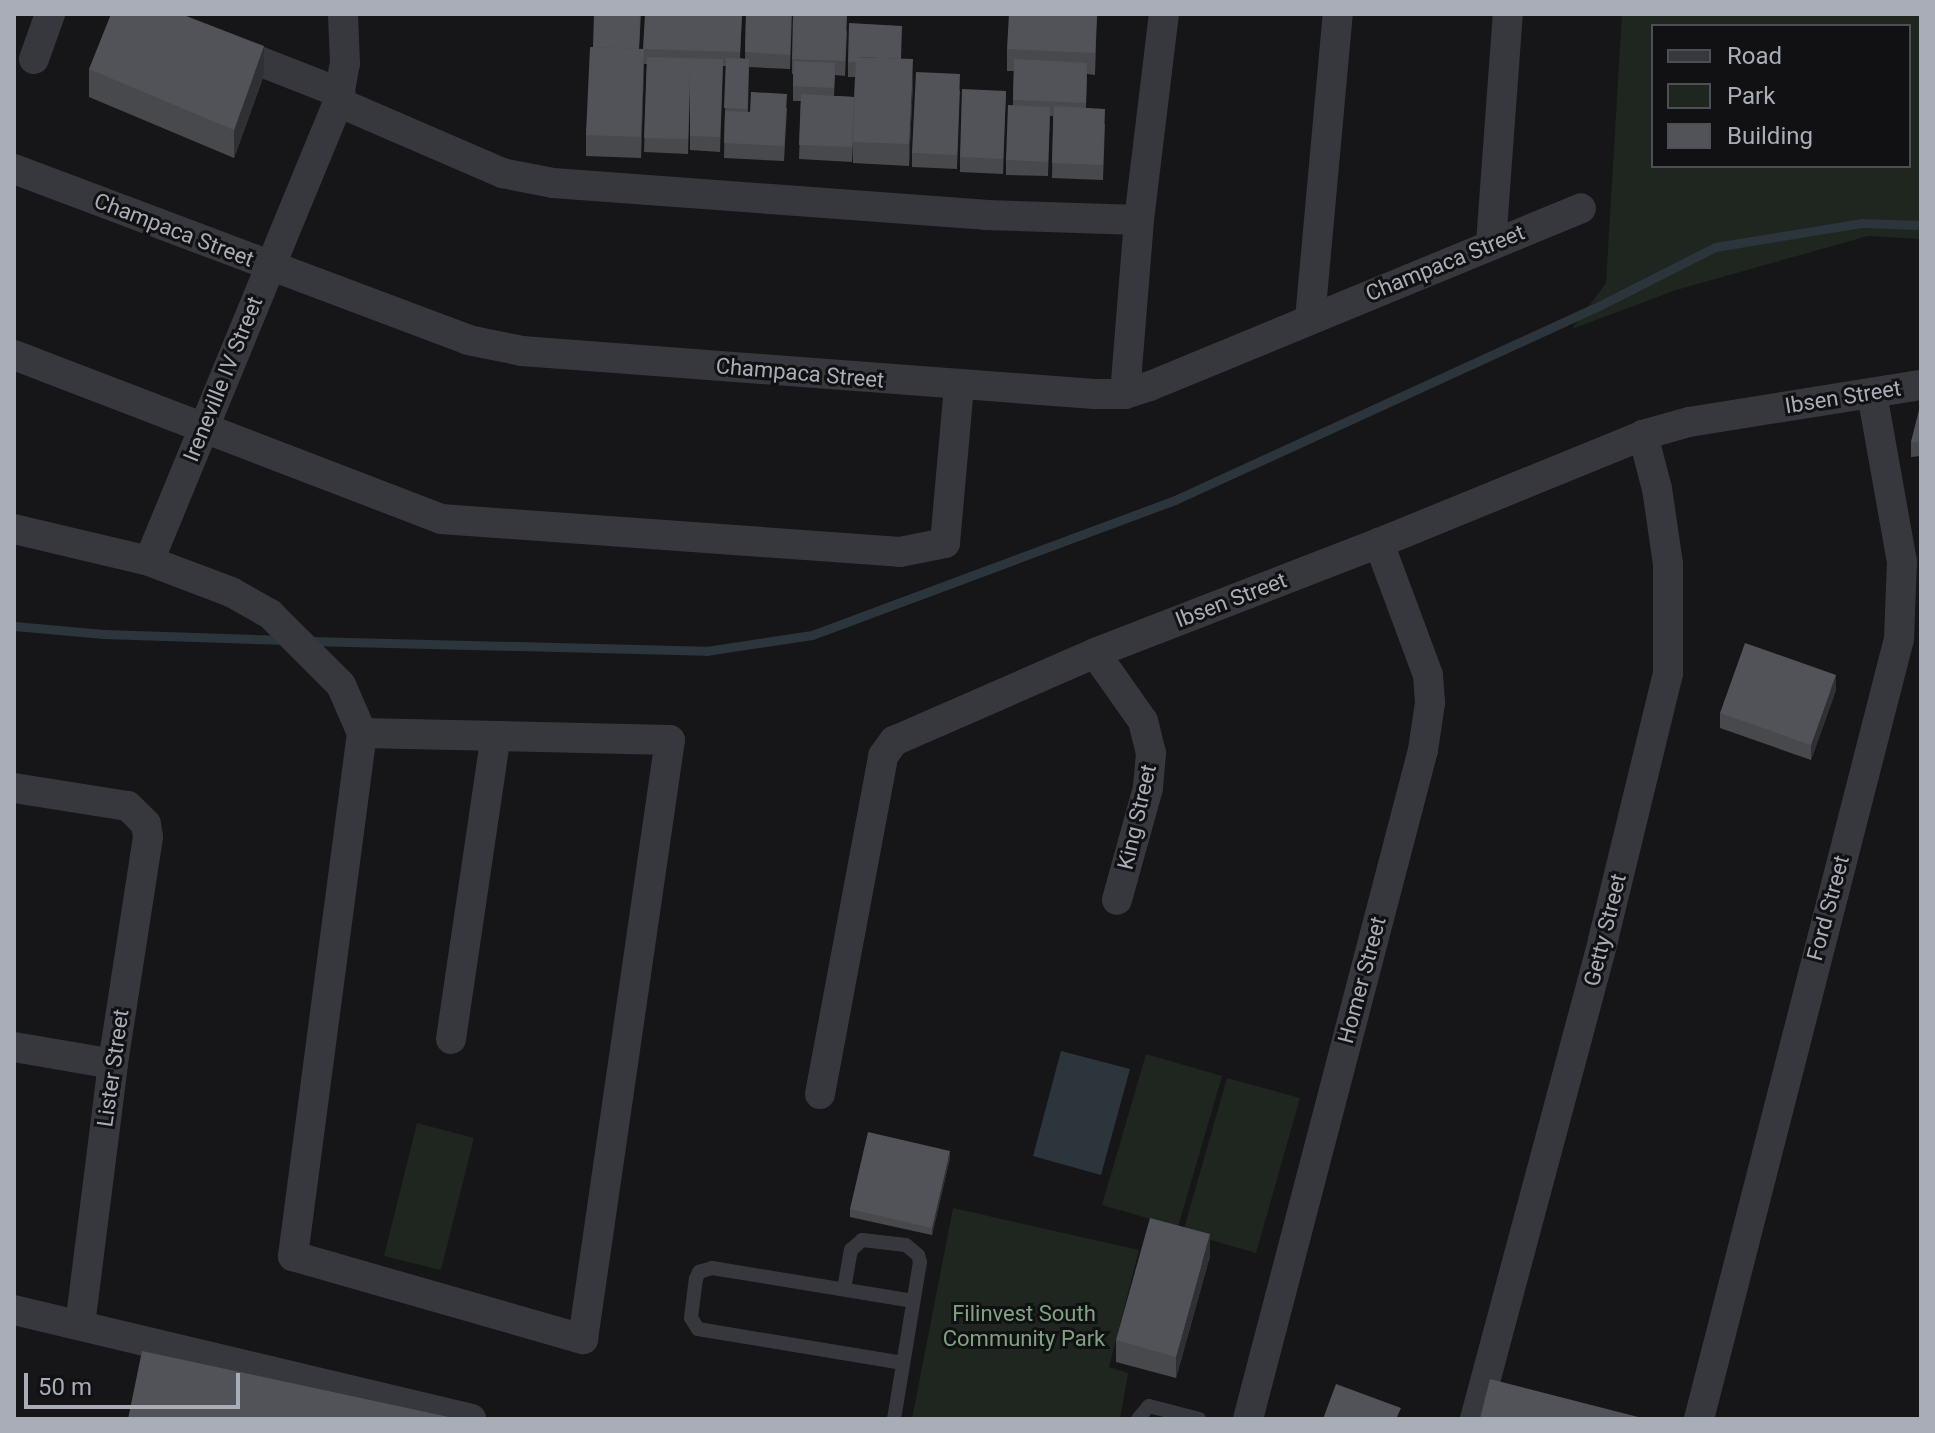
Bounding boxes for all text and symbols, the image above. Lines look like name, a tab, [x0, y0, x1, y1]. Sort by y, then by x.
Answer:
legend	[1651, 24, 1911, 168]
text: Road	[1727, 42, 1782, 70]
text: Park	[1727, 82, 1775, 110]
text: Building	[1727, 122, 1813, 150]
street label: Champaca Street	[90, 187, 258, 273]
street label: Champaca Street	[1362, 219, 1528, 307]
street label: Ireneville IV Street	[178, 293, 268, 465]
street label: Champaca Street	[715, 352, 885, 394]
street label: Ibsen Street	[1783, 375, 1903, 419]
street label: Ibsen Street	[1172, 567, 1290, 633]
street label: King Street	[1112, 762, 1162, 872]
street label: Ford Street	[1801, 853, 1855, 963]
street label: Getty Street	[1578, 871, 1632, 989]
street label: Homer Street	[1332, 914, 1392, 1046]
street label: Lister Street	[92, 1008, 134, 1128]
park label: Filinvest South Community Park	[943, 1300, 1105, 1352]
scale bar	[28, 1357, 244, 1407]
text: 50 m	[38, 1373, 92, 1401]

